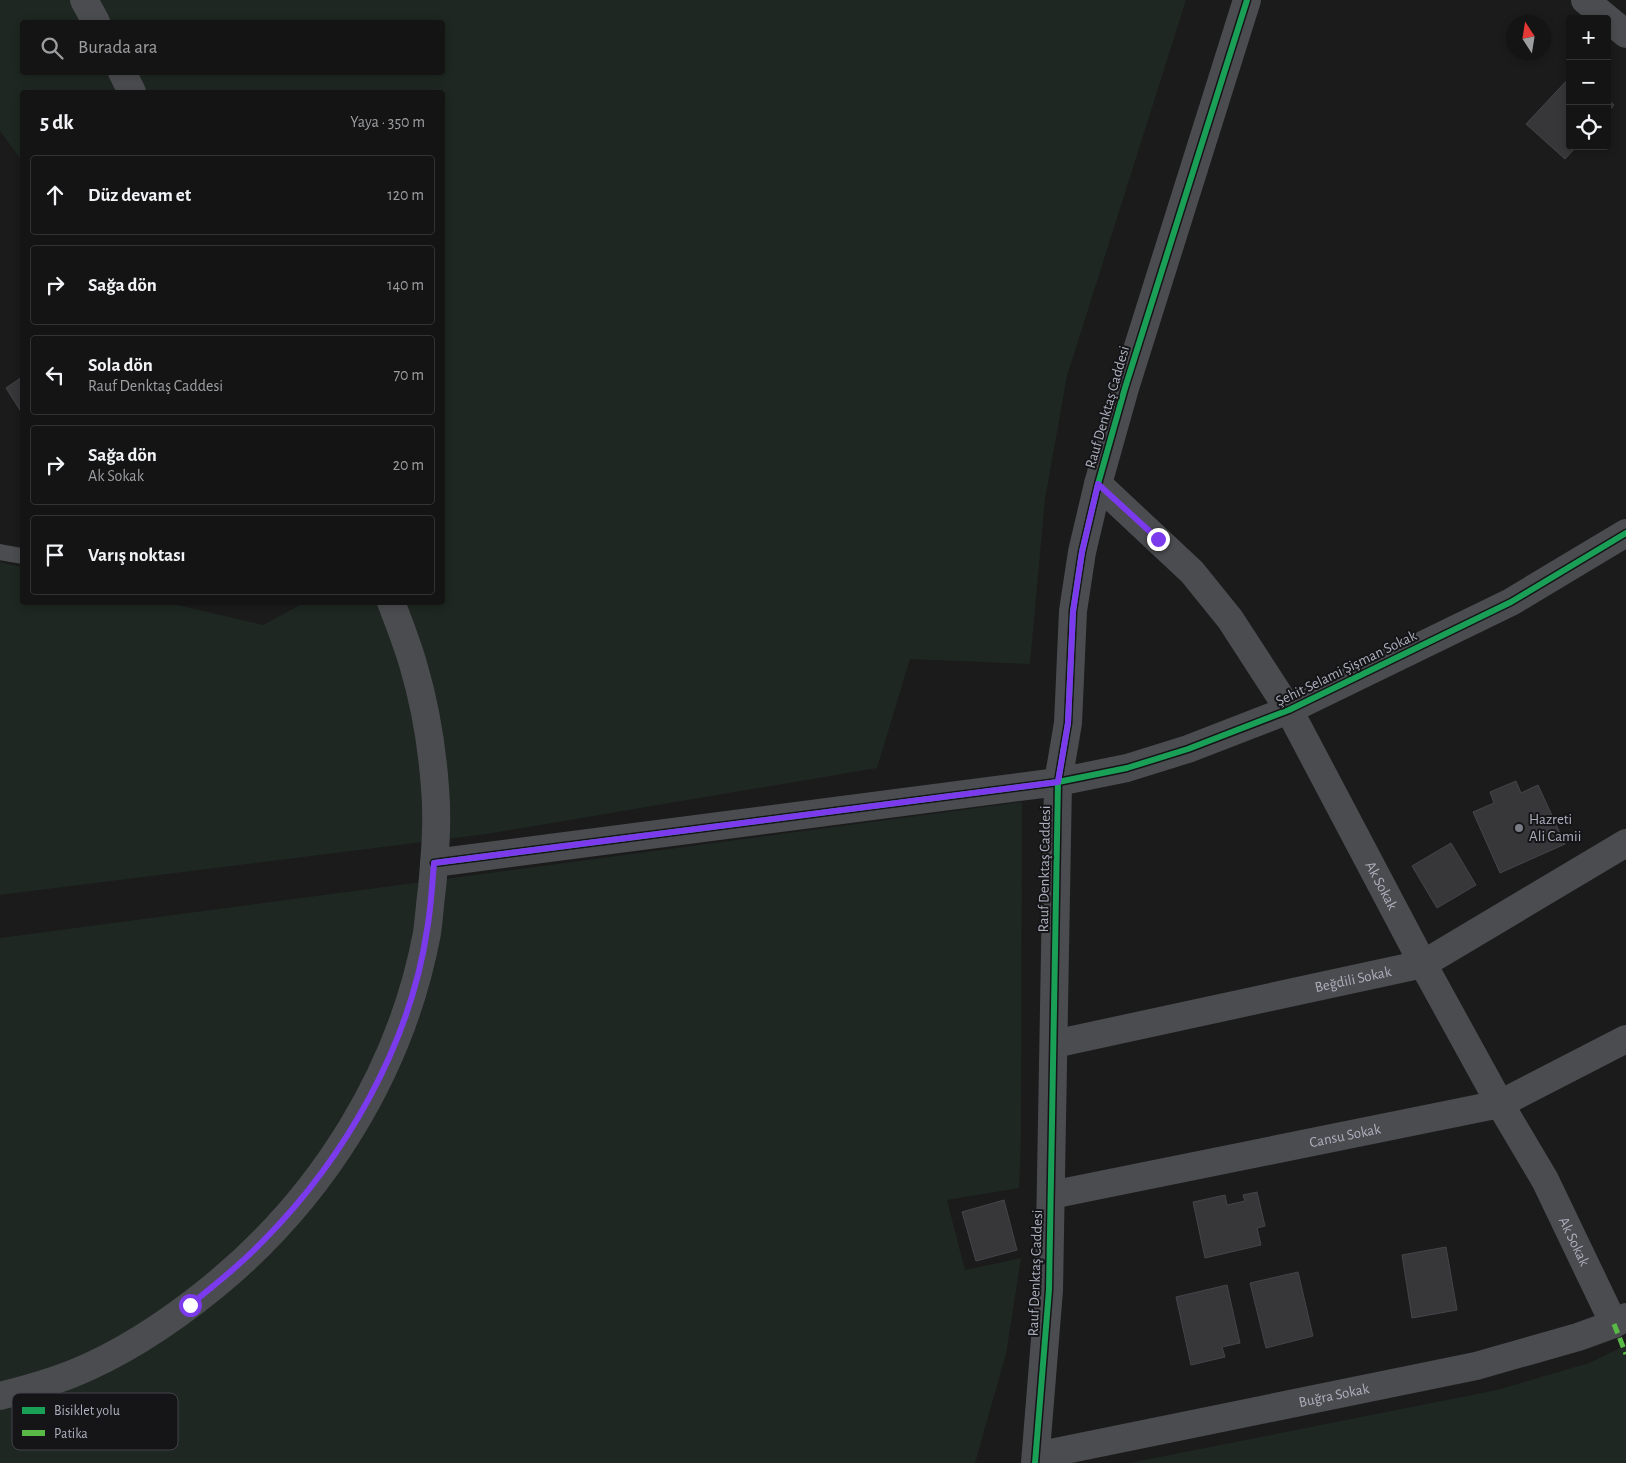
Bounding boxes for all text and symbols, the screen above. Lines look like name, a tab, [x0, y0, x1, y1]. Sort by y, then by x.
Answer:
north arrow	[1506, 15, 1551, 60]
map controls	[1566, 15, 1611, 150]
button: +	[1566, 15, 1611, 60]
search box	[20, 20, 445, 75]
icon: search	[38, 34, 66, 62]
text: Burada ara	[78, 38, 157, 57]
button: −	[1566, 60, 1611, 105]
button: locate	[1566, 105, 1611, 150]
text: 5 dk	[40, 112, 74, 133]
text: Yaya · 350 m	[350, 114, 425, 130]
icon: ahead	[41, 181, 69, 209]
text: Düz devam et	[88, 186, 191, 205]
text: 120 m	[387, 187, 424, 203]
icon: right	[41, 271, 69, 299]
text: Sağa dön	[88, 276, 157, 295]
text: 140 m	[387, 277, 424, 293]
street label: Rauf Denktaş Caddesi	[1083, 344, 1132, 470]
text: Sola dön	[88, 356, 153, 375]
icon: left	[41, 361, 69, 389]
text: 70 m	[393, 367, 424, 383]
text: Rauf Denktaş Caddesi	[88, 378, 223, 394]
text: Sağa dön	[88, 446, 157, 465]
icon: right	[41, 451, 69, 479]
text: 20 m	[393, 457, 424, 473]
text: Ak Sokak	[88, 468, 144, 484]
route end	[1147, 528, 1170, 551]
icon: arrive	[41, 541, 69, 569]
text: Varış noktası	[88, 546, 186, 565]
street label: Şehit Selami Şişman Sokak	[1274, 628, 1419, 709]
street label: Rauf Denktaş Caddesi	[1036, 806, 1053, 933]
place label: Hazreti Ali Camii	[1529, 812, 1581, 844]
marker: Hazreti Ali Camii	[1513, 822, 1525, 834]
street label: Ak Sokak	[1362, 859, 1400, 913]
street label: Beğdili Sokak	[1314, 964, 1393, 995]
street label: Cansu Sokak	[1308, 1121, 1382, 1150]
street label: Rauf Denktaş Caddesi	[1026, 1209, 1045, 1337]
street label: Ak Sokak	[1556, 1215, 1592, 1269]
route start	[179, 1294, 202, 1317]
street label: Buğra Sokak	[1297, 1381, 1371, 1410]
legend	[12, 1393, 178, 1450]
text: Bisiklet yolu	[54, 1404, 120, 1418]
text: Patika	[54, 1427, 88, 1441]

